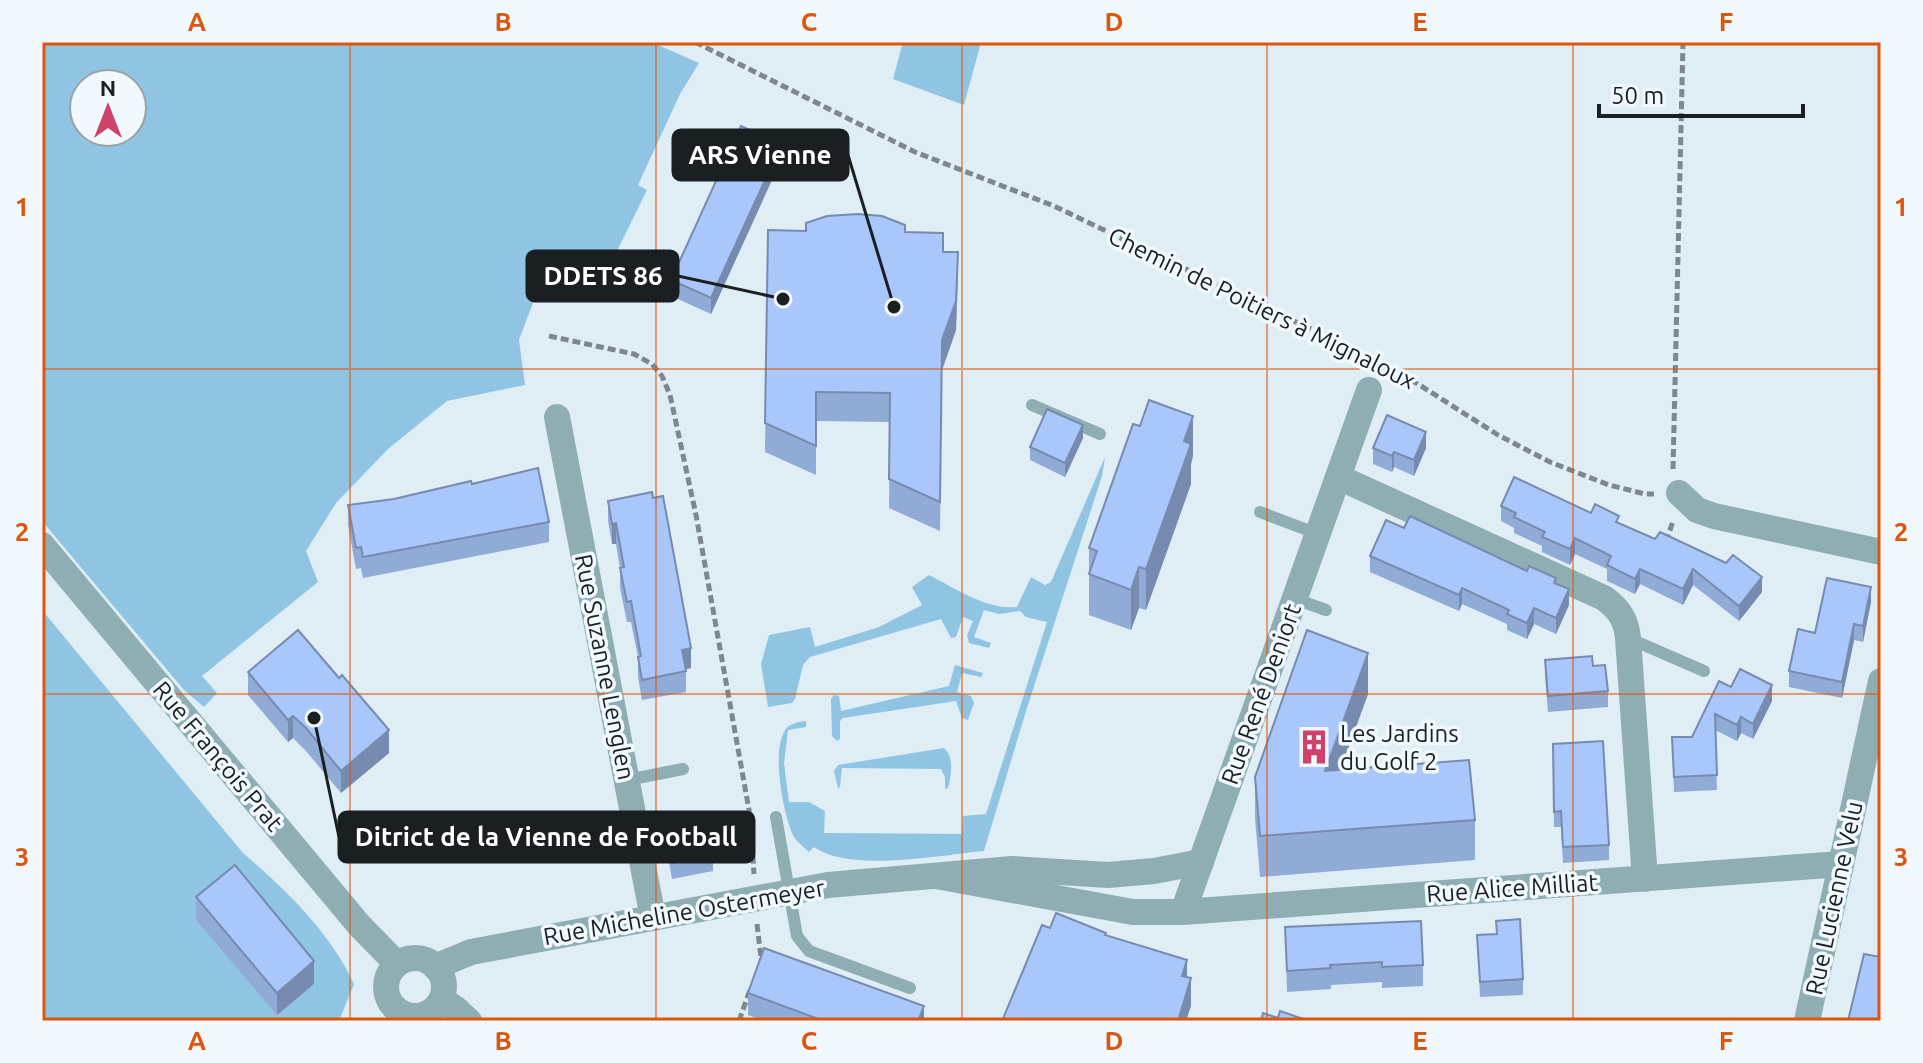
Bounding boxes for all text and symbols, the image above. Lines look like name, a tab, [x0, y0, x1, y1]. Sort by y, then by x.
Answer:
text: A	[188, 7, 207, 36]
text: B	[494, 7, 512, 36]
text: C	[801, 7, 818, 36]
text: D	[1105, 7, 1123, 36]
text: E	[1412, 7, 1428, 36]
text: F	[1719, 7, 1733, 36]
north arrow	[68, 68, 148, 148]
scale bar	[1599, 68, 1803, 118]
text: N	[100, 75, 116, 100]
text: 50 m	[1611, 82, 1664, 109]
callout: ARS Vienne	[673, 130, 848, 180]
text: ARS Vienne	[689, 140, 831, 169]
text: 1	[15, 192, 29, 221]
text: 1	[1894, 192, 1908, 221]
street label: Chemin de Poitiers à Mignaloux	[1104, 222, 1420, 394]
callout: DDETS 86	[527, 251, 678, 301]
text: DDETS 86	[543, 261, 663, 290]
text: 2	[15, 517, 29, 546]
text: 2	[1894, 517, 1908, 546]
street label: Rue Suzanne Lenglen	[570, 552, 640, 782]
street label: Rue René Deniort	[1216, 599, 1306, 788]
street label: Rue François Prat	[148, 676, 289, 837]
place label: Les Jardins du Golf 2	[1340, 720, 1459, 775]
building icon: Les Jardins du Golf 2	[1295, 728, 1333, 766]
street label: Rue Lucienne Velu	[1800, 799, 1868, 997]
callout: Ditrict de la Vienne de Football	[339, 812, 754, 862]
text: Ditrict de la Vienne de Football	[355, 822, 737, 851]
text: 3	[15, 842, 29, 871]
text: 3	[1894, 842, 1908, 871]
street label: Rue Alice Milliat	[1425, 869, 1599, 907]
street label: Rue Micheline Ostermeyer	[541, 874, 827, 950]
text: A	[188, 1026, 207, 1055]
text: B	[494, 1026, 512, 1055]
text: C	[801, 1026, 818, 1055]
text: D	[1105, 1026, 1123, 1055]
text: E	[1412, 1026, 1428, 1055]
text: F	[1719, 1026, 1733, 1055]

